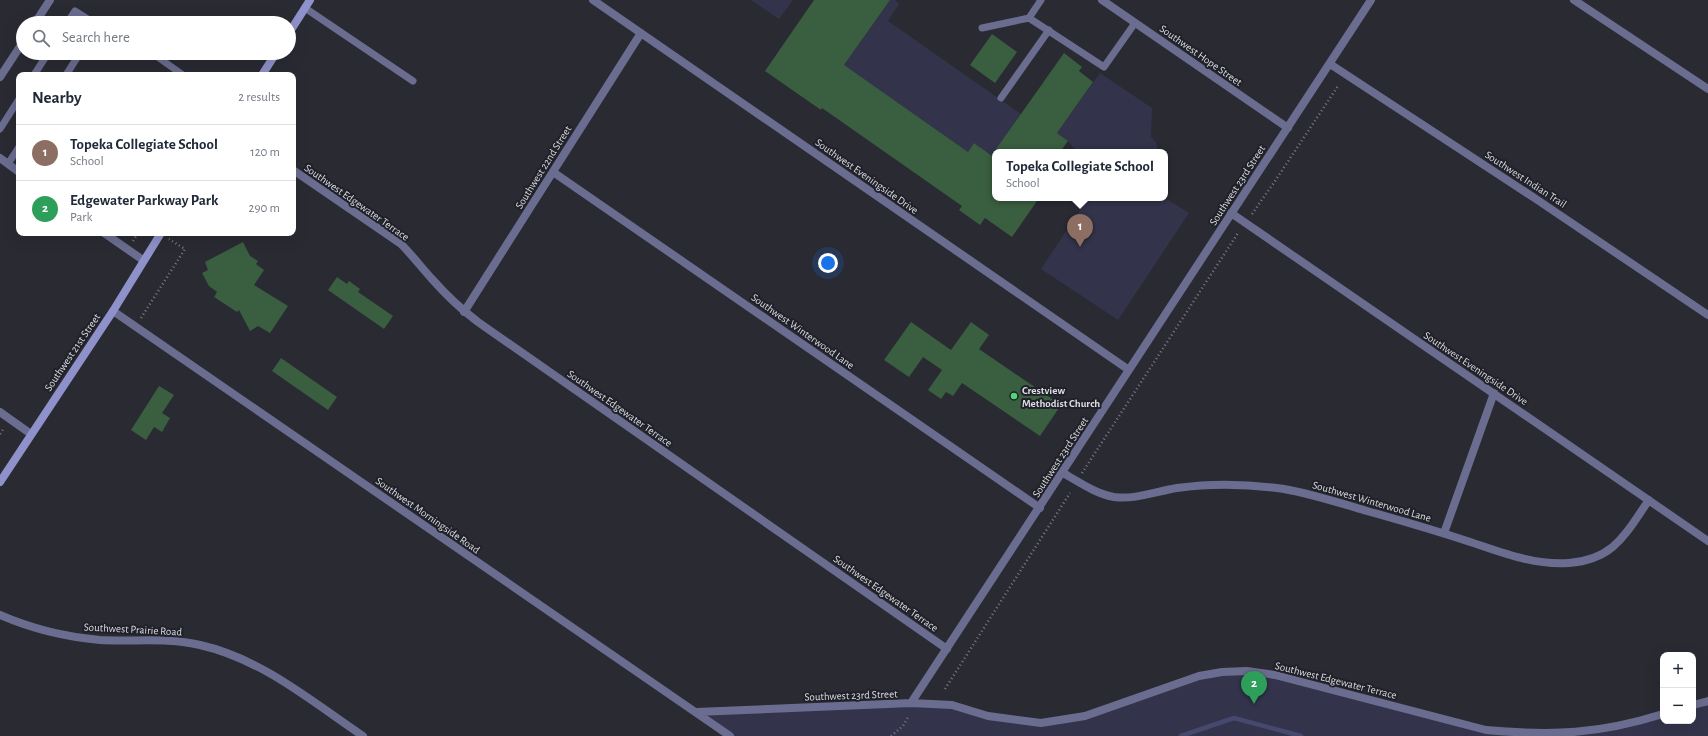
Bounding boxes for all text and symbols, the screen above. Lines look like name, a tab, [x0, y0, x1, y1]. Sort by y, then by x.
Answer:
search box	[16, 16, 296, 60]
street label: Southwest Hope Street	[1157, 23, 1244, 88]
icon: search	[30, 27, 52, 49]
text: Search here	[62, 30, 130, 45]
text: Nearby	[32, 89, 82, 106]
text: 2 results	[238, 91, 280, 104]
street label: Southwest 22nd Street	[513, 123, 574, 211]
text: Topeka Collegiate School	[70, 137, 218, 152]
street label: Southwest Eveningside Drive	[813, 137, 920, 216]
street label: Southwest 23rd Street	[1207, 143, 1268, 227]
text: 1	[43, 146, 47, 159]
text: 120 m	[250, 146, 280, 159]
popup	[992, 149, 1168, 201]
street label: Southwest Indian Trail	[1483, 149, 1568, 210]
text: School	[70, 155, 104, 168]
text: Topeka Collegiate School	[1006, 159, 1154, 174]
street label: Southwest Edgewater Terrace	[302, 162, 411, 243]
text: School	[1006, 177, 1040, 190]
text: Edgewater Parkway Park	[70, 193, 218, 208]
text: 2	[42, 202, 48, 215]
text: 290 m	[249, 202, 280, 215]
text: Park	[70, 211, 92, 224]
pin: 1	[1067, 214, 1093, 247]
your location	[818, 253, 838, 273]
street label: Southwest Winterwood Lane	[749, 292, 856, 371]
street label: Southwest 21st Street	[42, 311, 103, 393]
street label: Southwest Eveningside Drive	[1422, 330, 1530, 407]
street label: Southwest Edgewater Terrace	[565, 368, 674, 449]
place label: Crestview Methodist Church	[1022, 385, 1100, 409]
marker: Crestview Methodist Church	[1009, 391, 1019, 401]
street label: Southwest 23rd Street	[1030, 415, 1091, 499]
street label: Southwest Morningside Road	[374, 475, 482, 556]
street label: Southwest Winterwood Lane	[1311, 479, 1432, 524]
street label: Southwest Edgewater Terrace	[831, 553, 940, 634]
street label: Southwest Prairie Road	[84, 621, 183, 638]
map controls	[1660, 652, 1696, 724]
button: +	[1660, 652, 1696, 688]
street label: Southwest Edgewater Terrace	[1274, 660, 1398, 701]
pin: 2	[1241, 671, 1267, 704]
street label: Southwest 23rd Street	[804, 688, 898, 703]
button: −	[1660, 688, 1696, 724]

